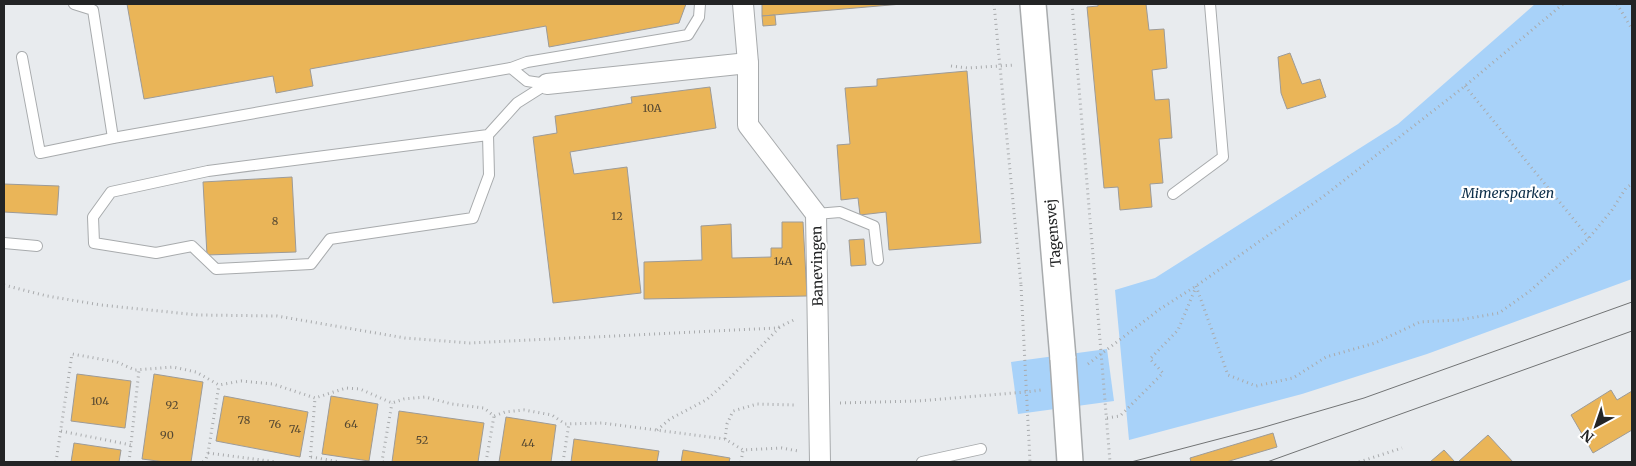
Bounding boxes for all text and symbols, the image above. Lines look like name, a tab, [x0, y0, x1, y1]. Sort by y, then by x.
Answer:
house number: 10A	[642, 101, 662, 115]
park label: Mimersparken	[1461, 184, 1554, 202]
street label: Tagensvej	[1041, 198, 1065, 268]
house number: 12	[611, 209, 623, 223]
house number: 8	[272, 214, 279, 228]
street label: Banevingen	[807, 226, 827, 306]
house number: 14A	[774, 254, 793, 268]
house number: 104	[91, 394, 109, 408]
house number: 92	[166, 398, 178, 412]
north arrow	[1571, 401, 1621, 451]
house number: 78	[238, 413, 251, 427]
house number: 76	[269, 417, 281, 431]
house number: 64	[344, 417, 358, 431]
house number: 74	[289, 422, 301, 436]
text: N	[1578, 426, 1598, 446]
house number: 90	[160, 428, 174, 442]
house number: 52	[416, 433, 428, 447]
house number: 44	[521, 436, 535, 450]

